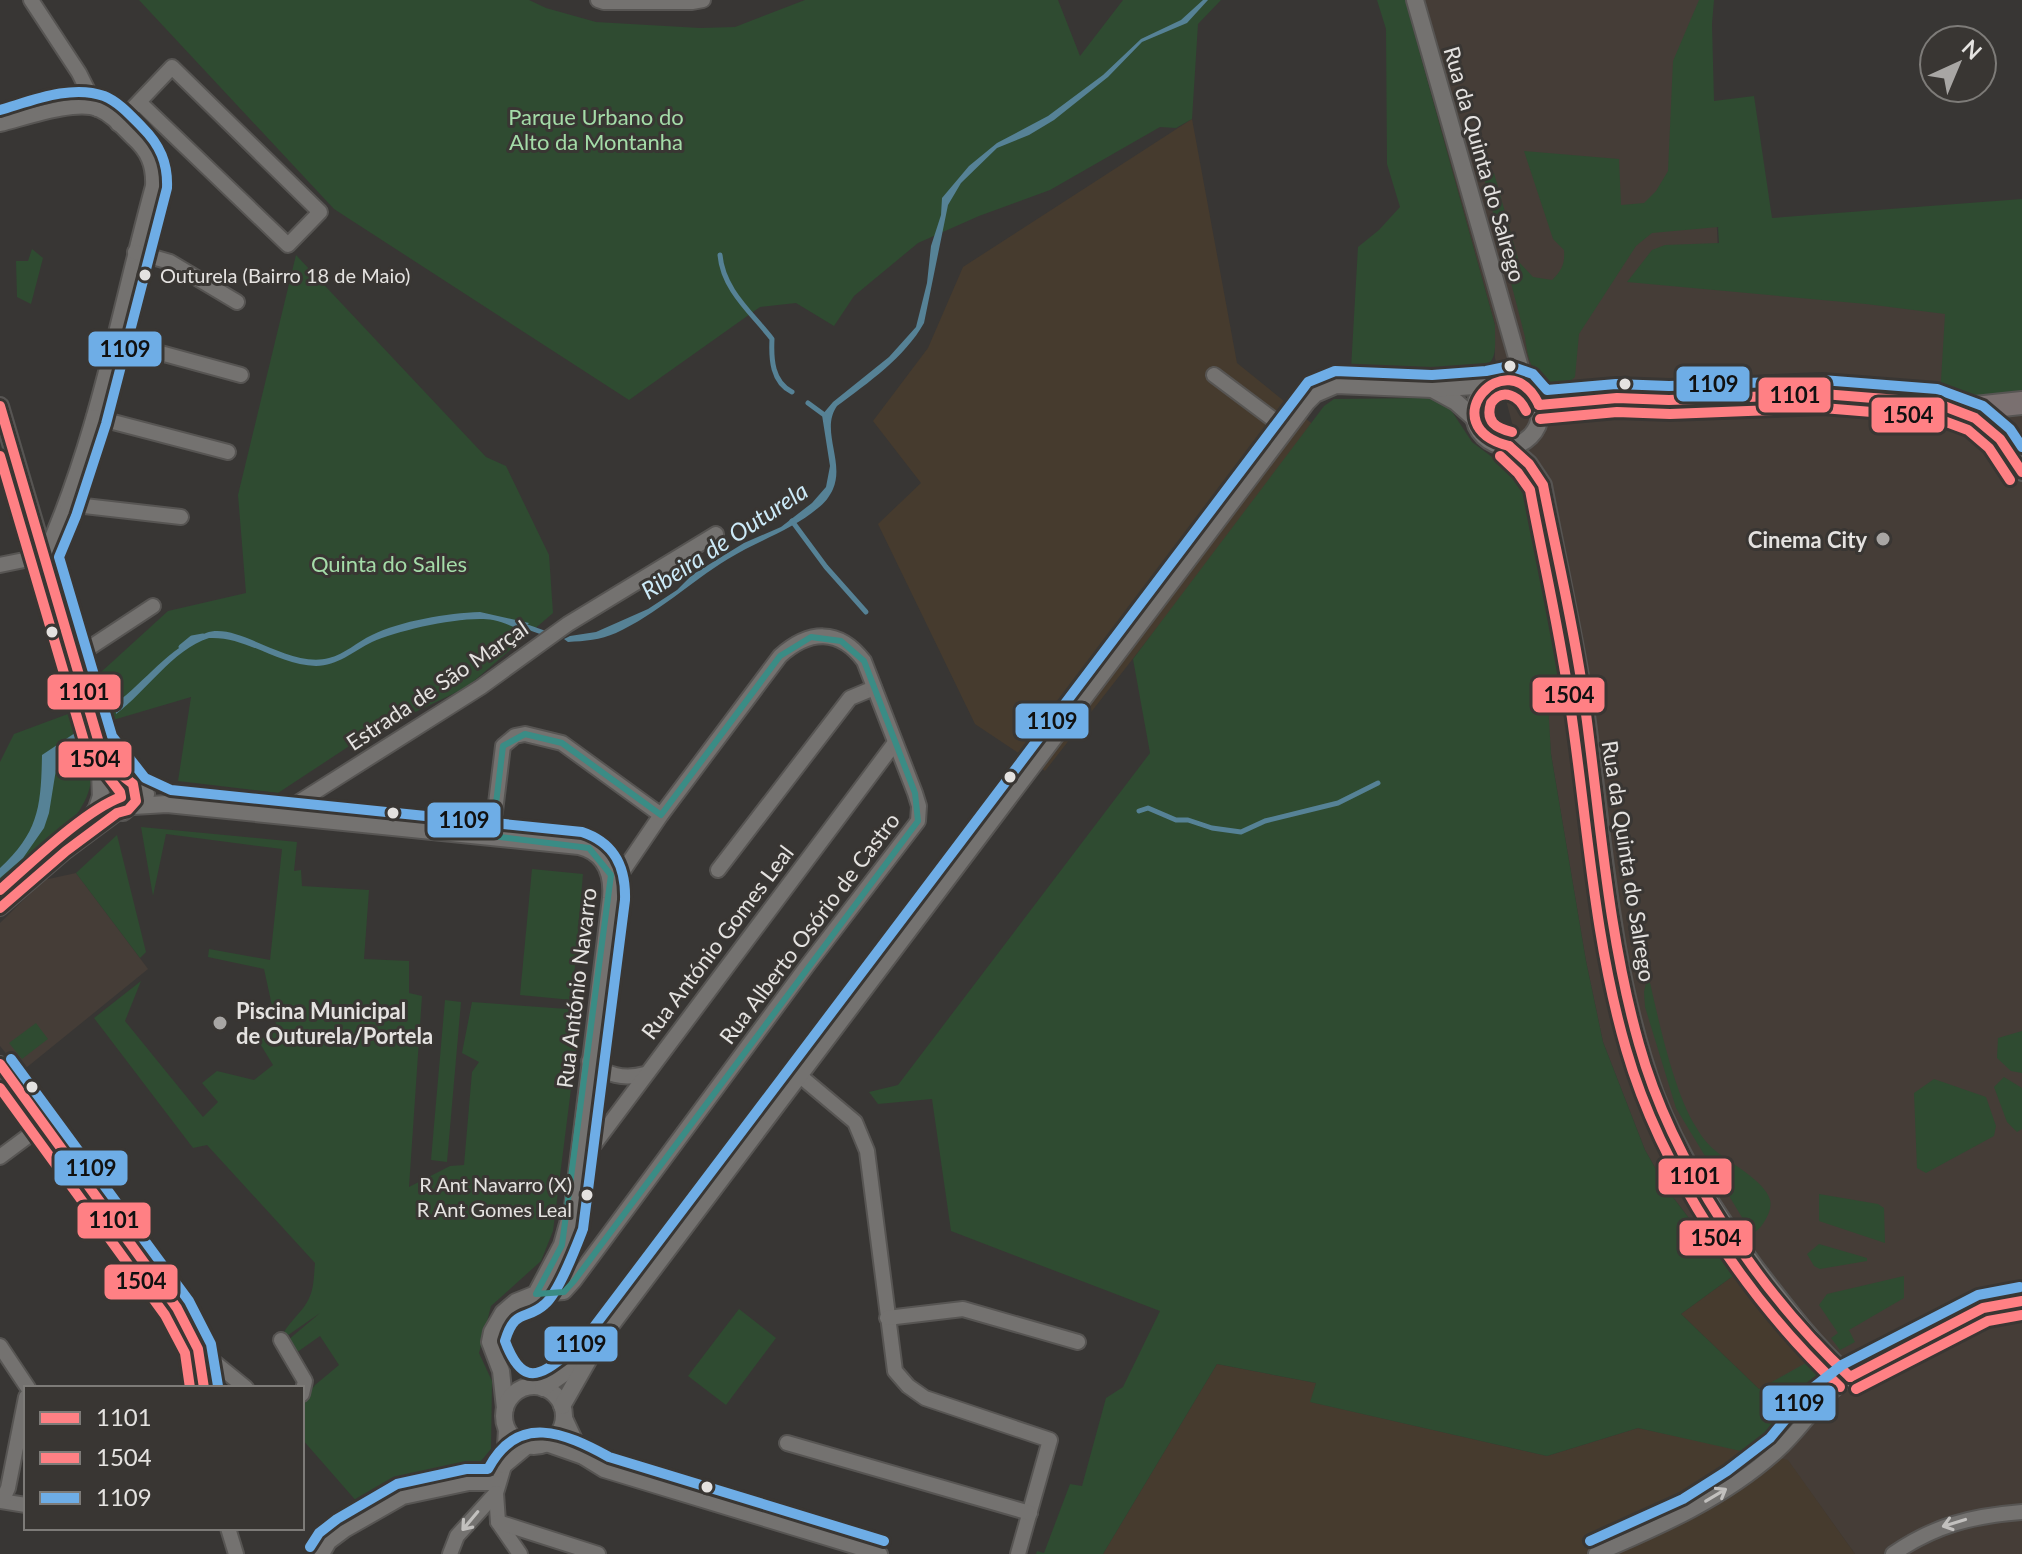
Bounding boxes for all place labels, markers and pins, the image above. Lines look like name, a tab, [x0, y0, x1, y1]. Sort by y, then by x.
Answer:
place label: Outurela (Bairro 18 de Maio)	[160, 263, 410, 287]
marker: Outurela (Bairro 18 de Maio)	[137, 267, 153, 283]
unlabelled marker	[1502, 358, 1518, 374]
unlabelled marker	[1617, 376, 1633, 392]
place label: Cinema City	[1748, 526, 1867, 553]
marker: Cinema City	[1874, 530, 1892, 548]
unlabelled marker	[44, 624, 60, 640]
unlabelled marker	[1002, 769, 1018, 785]
unlabelled marker	[385, 805, 401, 821]
place label: Piscina Municipal de Outurela/Portela	[236, 997, 433, 1049]
marker: Piscina Municipal de Outurela/Portela	[211, 1014, 229, 1032]
unlabelled marker	[24, 1079, 40, 1095]
place label: R Ant Navarro (X) R Ant Gomes Leal	[417, 1172, 572, 1221]
marker: R Ant Navarro (X) R Ant Gomes Leal	[579, 1187, 595, 1203]
unlabelled marker	[699, 1479, 715, 1495]

